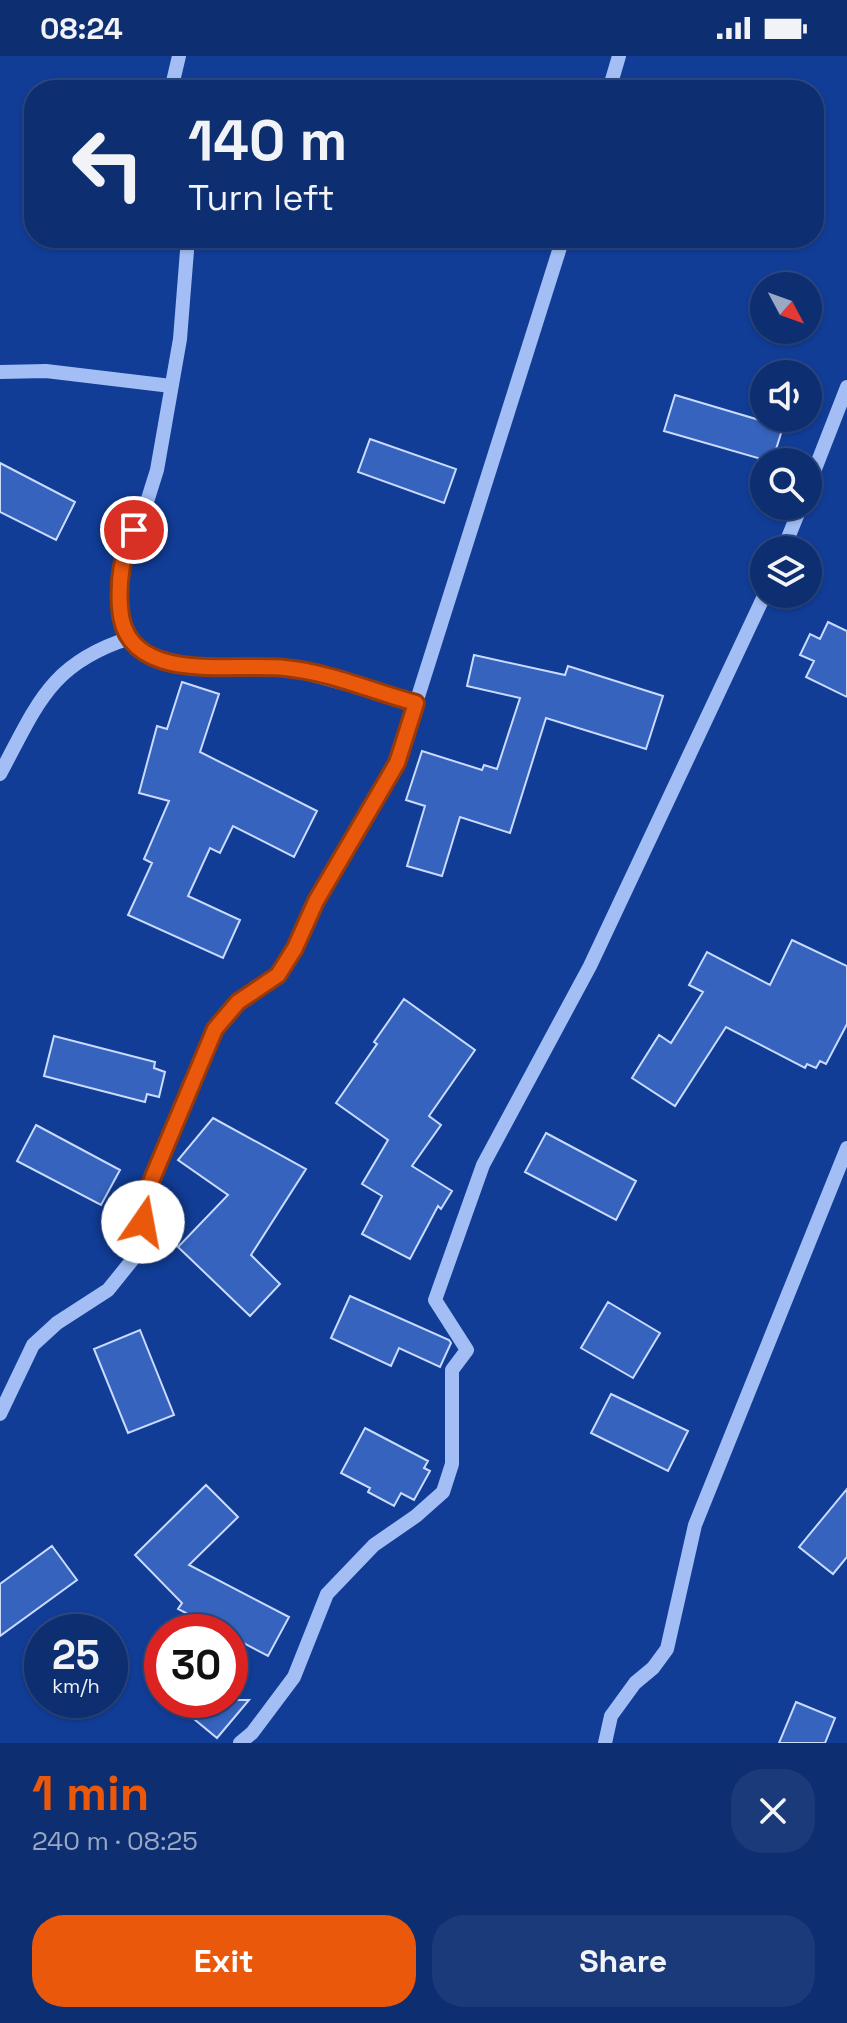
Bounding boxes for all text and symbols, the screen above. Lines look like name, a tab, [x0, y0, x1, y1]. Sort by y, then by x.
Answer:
text: 08:24	[40, 9, 123, 48]
text: 140 m	[188, 105, 347, 176]
icon: left	[56, 112, 160, 216]
text: Turn left	[188, 175, 335, 221]
north arrow	[750, 272, 822, 344]
map controls	[750, 272, 822, 608]
button: sound	[750, 360, 822, 432]
button: search	[750, 448, 822, 520]
pin	[100, 496, 168, 564]
icon: arrive	[112, 508, 156, 552]
button: layers	[750, 536, 822, 608]
position arrow	[101, 1180, 185, 1264]
speed limit sign: 30	[144, 1614, 248, 1718]
text: 25	[52, 1630, 100, 1681]
text: km/h	[52, 1673, 100, 1699]
text: 1 min	[32, 1763, 149, 1824]
button: close	[731, 1769, 815, 1853]
text: 240 m · 08:25	[32, 1824, 198, 1858]
button: Exit	[32, 1915, 416, 2007]
button: Share	[432, 1915, 815, 2007]

